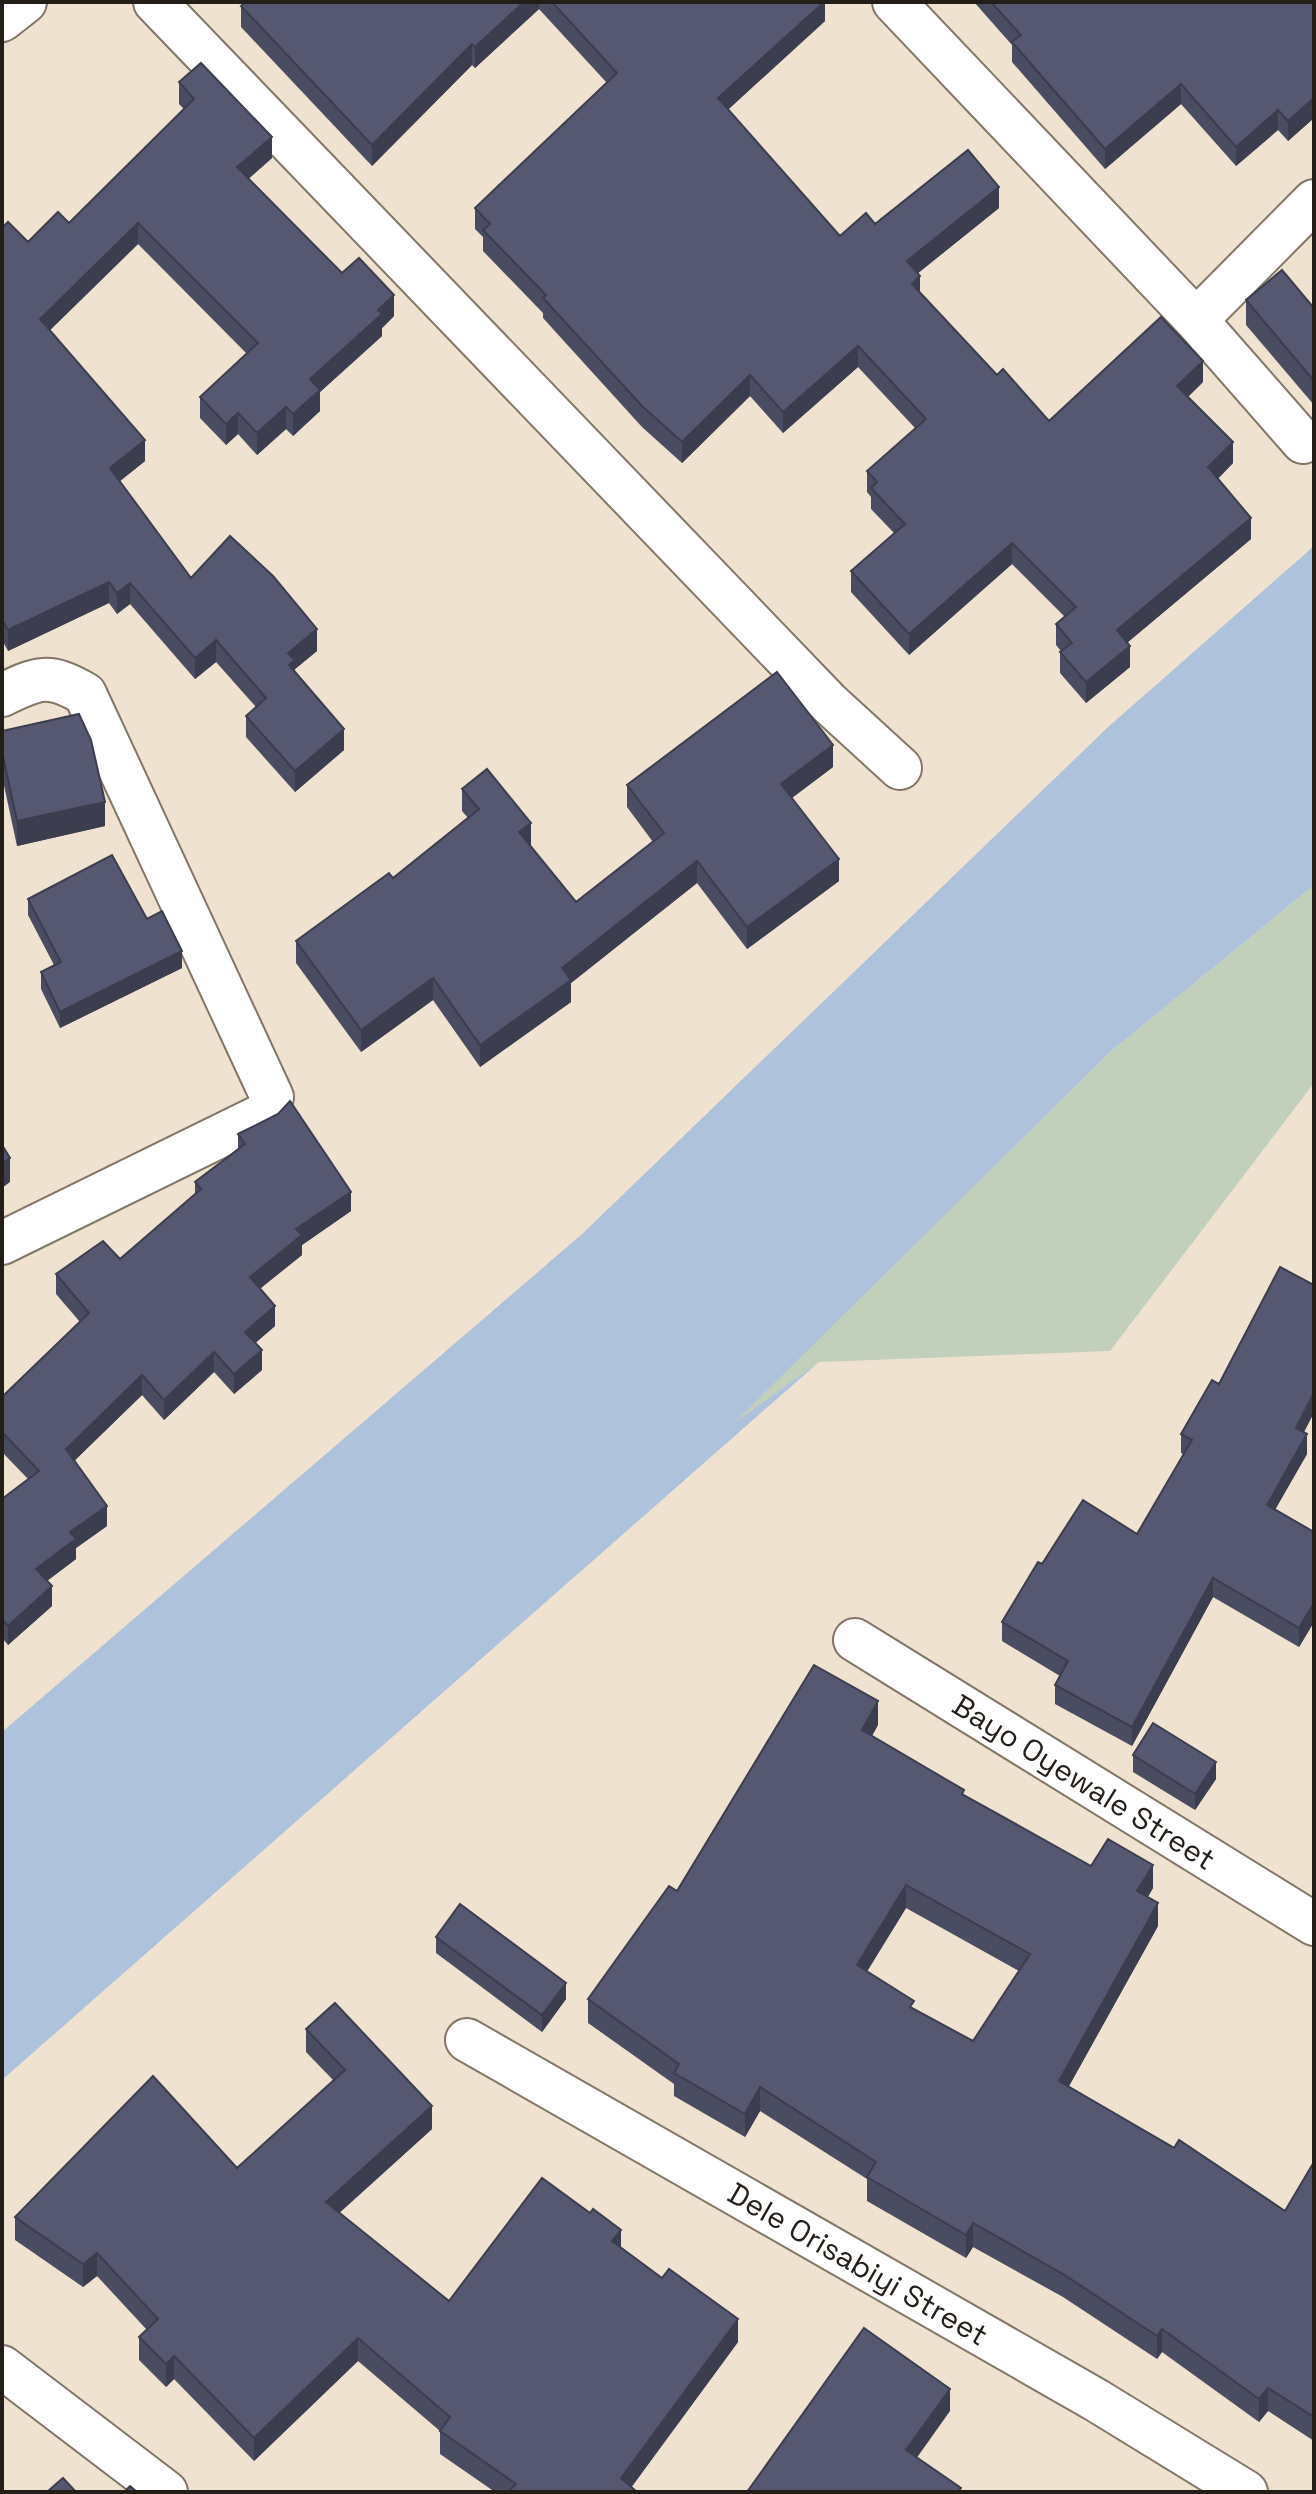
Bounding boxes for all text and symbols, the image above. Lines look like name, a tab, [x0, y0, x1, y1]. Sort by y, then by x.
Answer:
street label: Bayo Oyewale Street	[945, 1685, 1223, 1879]
street label: Dele Orisabiyi Street	[721, 2174, 995, 2354]

